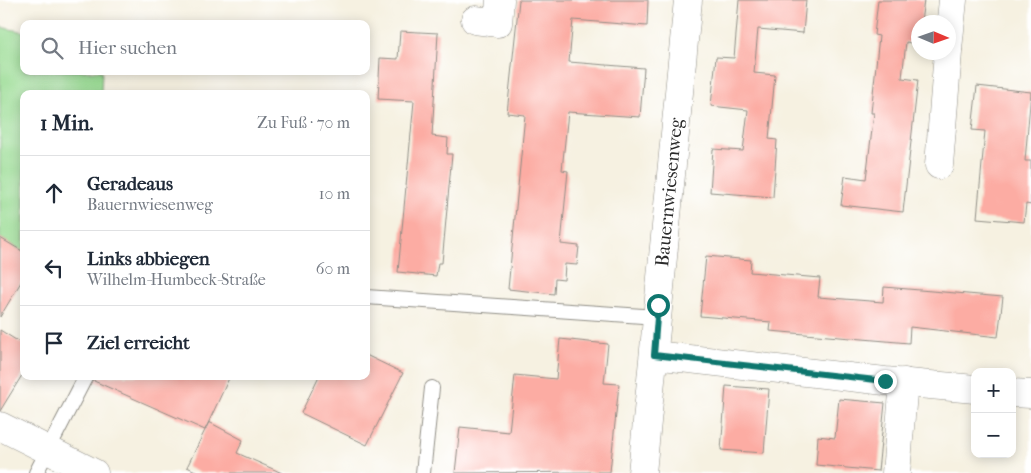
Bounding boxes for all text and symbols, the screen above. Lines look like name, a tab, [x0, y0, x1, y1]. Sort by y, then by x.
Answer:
north arrow	[911, 15, 956, 60]
search box	[20, 20, 370, 75]
icon: search	[38, 34, 66, 62]
text: Hier suchen	[78, 37, 177, 59]
text: 1 Min.	[40, 111, 94, 135]
text: Zu Fuß · 70 m	[257, 113, 350, 132]
street label: Bauernwiesenweg	[651, 116, 688, 268]
text: Geradeaus	[87, 173, 173, 195]
icon: ahead	[40, 179, 68, 207]
text: 10 m	[319, 184, 350, 203]
text: Bauernwiesenweg	[87, 195, 213, 214]
text: Links abbiegen	[87, 248, 210, 270]
icon: left	[40, 254, 68, 282]
text: 60 m	[316, 259, 350, 278]
text: Wilhelm-Humbeck-Straße	[87, 270, 266, 289]
route start	[647, 294, 670, 317]
icon: arrive	[40, 329, 68, 357]
text: Ziel erreicht	[87, 332, 190, 354]
map controls	[971, 368, 1016, 458]
button: +	[971, 368, 1016, 413]
route end	[874, 370, 897, 393]
button: −	[971, 413, 1016, 458]

